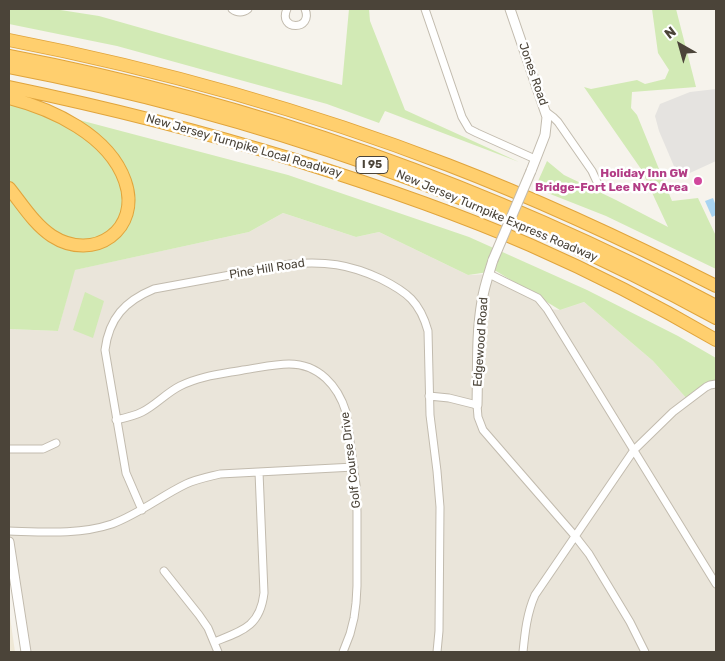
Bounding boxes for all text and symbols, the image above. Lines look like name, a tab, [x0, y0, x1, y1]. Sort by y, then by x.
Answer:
north arrow	[655, 20, 705, 70]
text: N	[661, 23, 680, 43]
street label: Jones Road	[515, 40, 551, 108]
street label: New Jersey Turnpike Local Roadway	[145, 111, 343, 181]
road number: I 95	[356, 156, 388, 174]
street label: New Jersey Turnpike Express Roadway	[394, 167, 600, 265]
place label: Holiday Inn GW Bridge-Fort Lee NYC Area	[535, 167, 688, 195]
marker: Holiday Inn GW Bridge-Fort Lee NYC Area	[692, 175, 704, 187]
street label: Pine Hill Road	[228, 256, 306, 282]
street label: Edgewood Road	[471, 297, 491, 387]
street label: Golf Course Drive	[338, 411, 364, 509]

